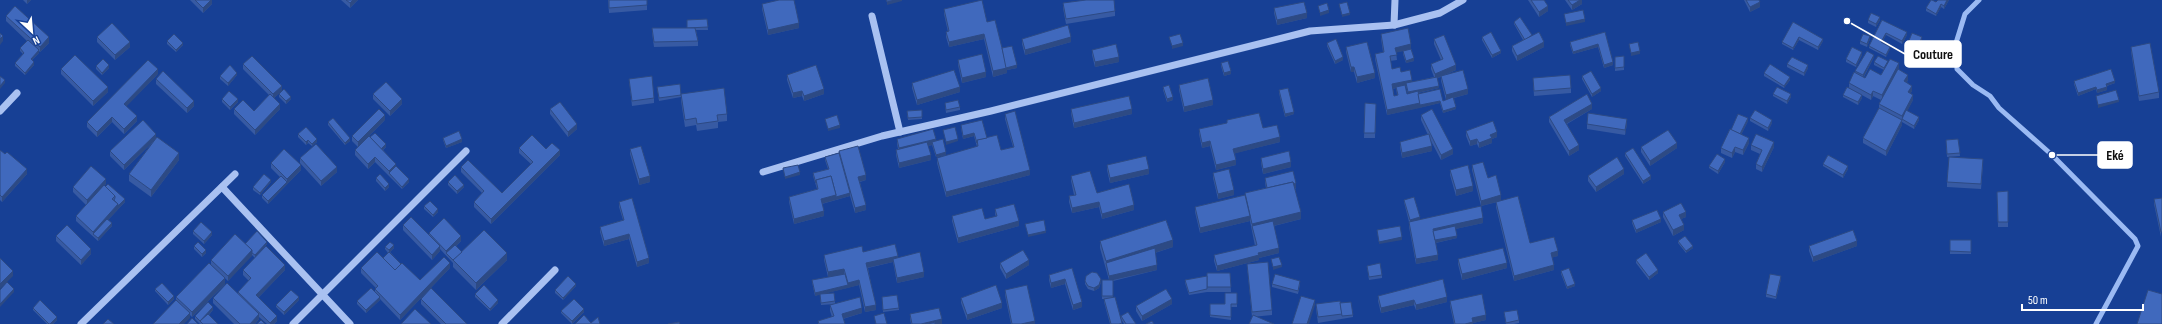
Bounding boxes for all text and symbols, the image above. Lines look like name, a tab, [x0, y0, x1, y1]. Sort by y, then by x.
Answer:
north arrow	[12, 12, 52, 52]
text: N	[31, 33, 42, 48]
callout: Couture	[1905, 41, 1961, 67]
text: Couture	[1913, 46, 1953, 63]
callout: Eké	[2098, 142, 2132, 168]
text: Eké	[2106, 147, 2124, 164]
scale bar	[2022, 286, 2143, 312]
text: 50 m	[2028, 293, 2048, 308]

